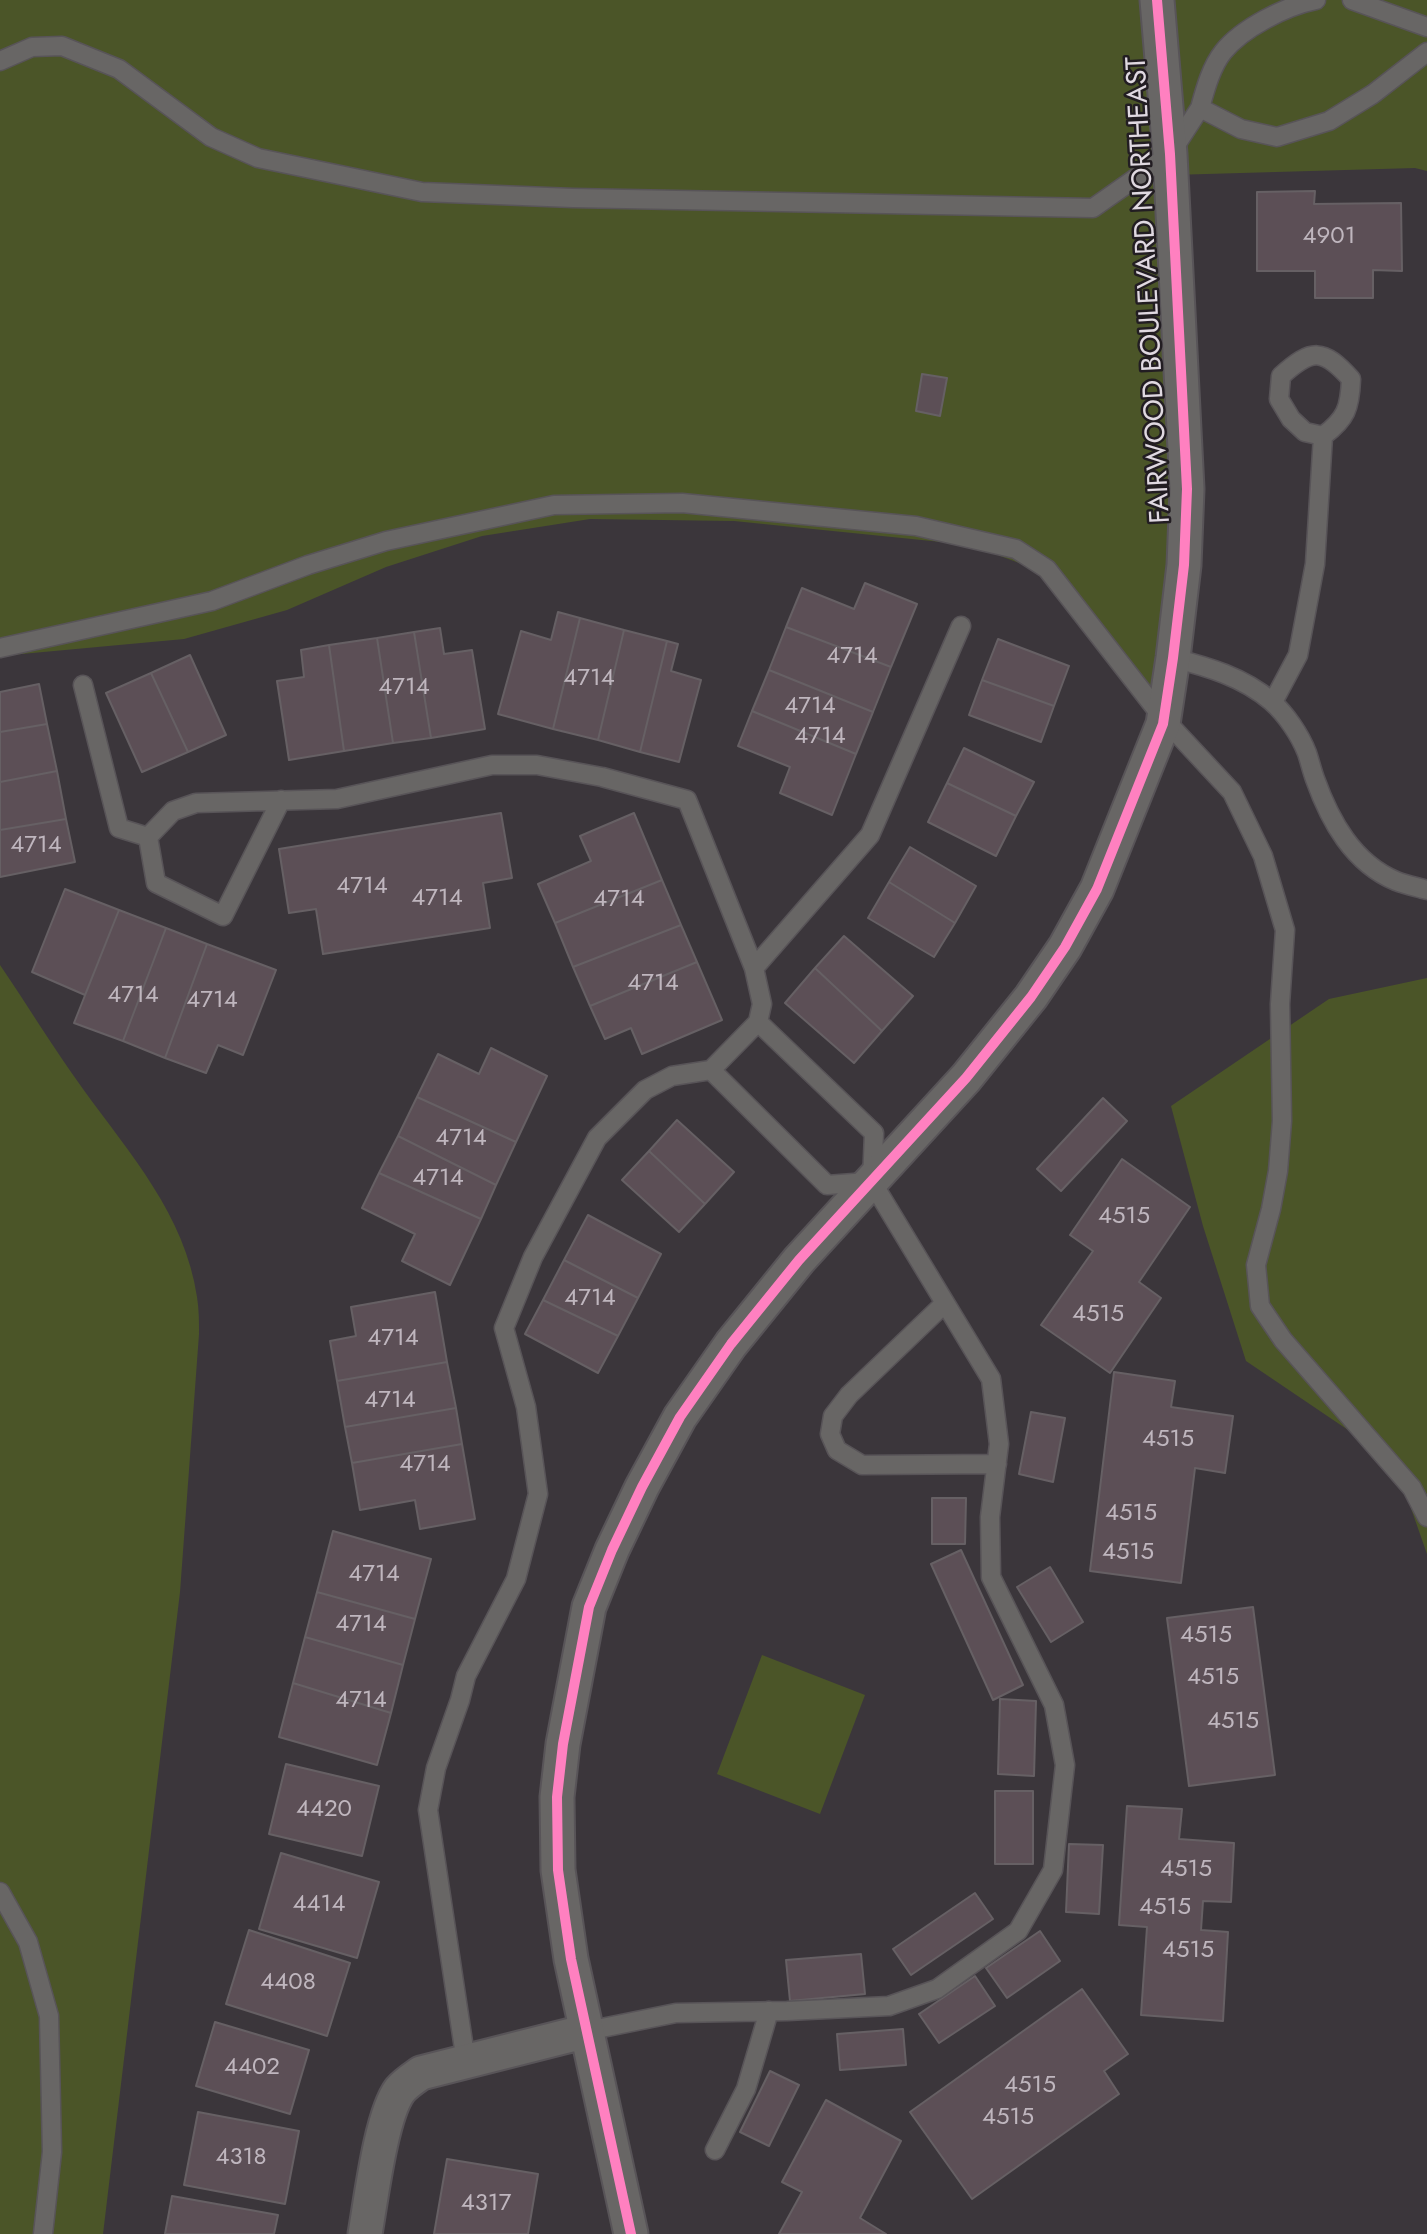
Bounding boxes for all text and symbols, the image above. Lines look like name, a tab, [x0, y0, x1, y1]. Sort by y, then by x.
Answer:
street label: FAIRWOOD BOULEVARD NORTHEAST	[1121, 56, 1179, 524]
house number: 4901	[1302, 223, 1356, 251]
house number: 4714	[826, 643, 878, 671]
house number: 4714	[563, 665, 615, 693]
house number: 4714	[378, 674, 430, 702]
house number: 4714	[784, 693, 836, 721]
house number: 4714	[794, 723, 846, 751]
house number: 4714	[10, 832, 62, 860]
house number: 4714	[336, 873, 388, 901]
house number: 4714	[411, 885, 463, 913]
house number: 4714	[593, 886, 645, 914]
house number: 4714	[627, 970, 679, 998]
house number: 4714	[107, 982, 159, 1010]
house number: 4714	[186, 987, 238, 1015]
house number: 4714	[435, 1125, 487, 1153]
house number: 4714	[412, 1165, 464, 1193]
house number: 4515	[1098, 1203, 1150, 1231]
house number: 4714	[564, 1285, 616, 1313]
house number: 4515	[1072, 1301, 1124, 1329]
house number: 4714	[367, 1325, 419, 1353]
house number: 4714	[364, 1387, 416, 1415]
house number: 4515	[1142, 1426, 1194, 1454]
house number: 4714	[399, 1451, 451, 1479]
house number: 4515	[1105, 1500, 1157, 1528]
house number: 4515	[1102, 1539, 1154, 1567]
house number: 4714	[348, 1561, 400, 1589]
house number: 4714	[335, 1611, 387, 1639]
house number: 4515	[1180, 1622, 1232, 1650]
house number: 4515	[1187, 1664, 1239, 1692]
house number: 4714	[335, 1687, 387, 1715]
house number: 4515	[1207, 1708, 1259, 1736]
house number: 4420	[296, 1796, 352, 1824]
house number: 4515	[1160, 1856, 1212, 1884]
house number: 4414	[293, 1891, 345, 1919]
house number: 4515	[1139, 1894, 1191, 1922]
house number: 4515	[1162, 1937, 1214, 1965]
house number: 4408	[260, 1969, 316, 1997]
house number: 4402	[224, 2054, 280, 2082]
house number: 4515	[1004, 2072, 1056, 2100]
house number: 4515	[982, 2104, 1034, 2132]
house number: 4318	[216, 2144, 266, 2172]
house number: 4317	[461, 2190, 511, 2218]

